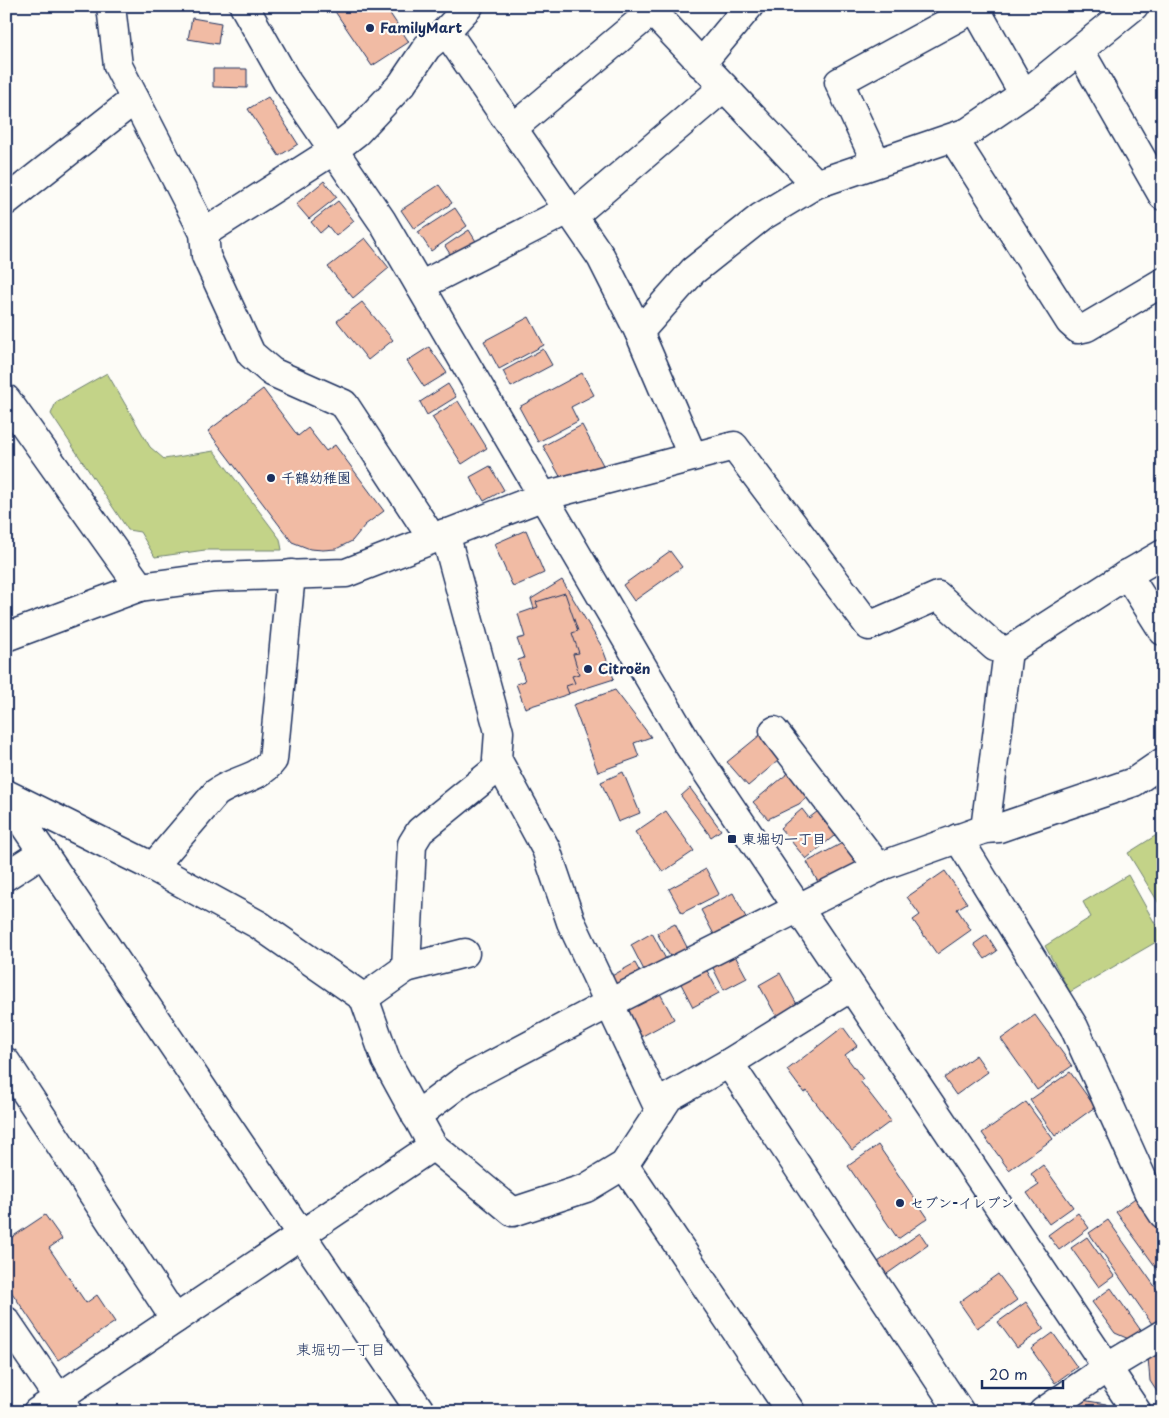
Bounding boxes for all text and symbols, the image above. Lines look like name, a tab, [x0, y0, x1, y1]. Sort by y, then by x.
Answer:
place label: FamilyMart	[380, 17, 462, 38]
marker: FamilyMart	[364, 22, 376, 34]
place label: 千鶴幼稚園	[281, 467, 351, 488]
marker: 千鶴幼稚園	[265, 472, 277, 484]
place label: Citroën	[598, 658, 651, 679]
marker: Citroën	[582, 663, 594, 675]
place label: 東堀切一丁目	[742, 828, 826, 849]
marker: 東堀切一丁目	[726, 833, 738, 845]
place label: セブン-イレブン	[910, 1192, 1015, 1213]
marker: セブン-イレブン	[894, 1197, 906, 1209]
district label: 東堀切一丁目	[296, 1337, 386, 1360]
scale bar	[982, 1358, 1063, 1390]
text: 20 m	[989, 1362, 1028, 1385]

